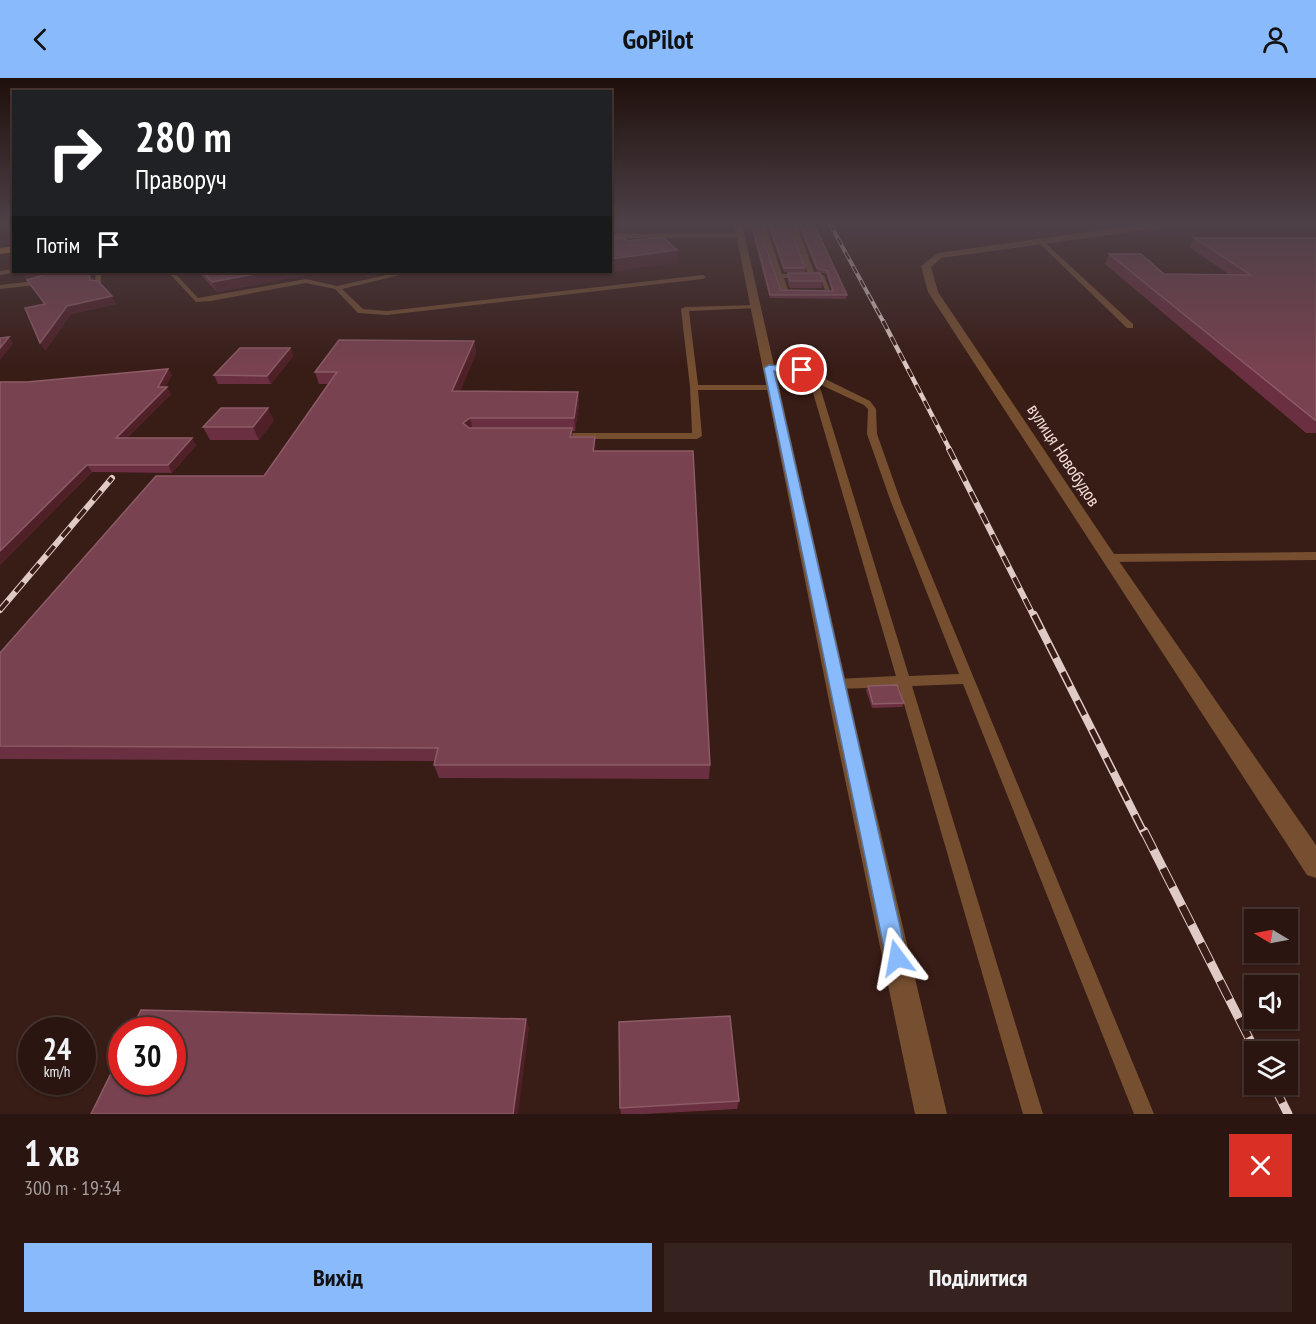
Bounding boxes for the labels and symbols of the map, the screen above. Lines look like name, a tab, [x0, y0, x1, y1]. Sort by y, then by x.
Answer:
pin	[776, 344, 827, 395]
street label: вулиця Новобудов	[1022, 400, 1106, 510]
north arrow	[1244, 909, 1298, 963]
position arrow	[865, 926, 929, 990]
speed limit sign: 30	[108, 1017, 186, 1095]

